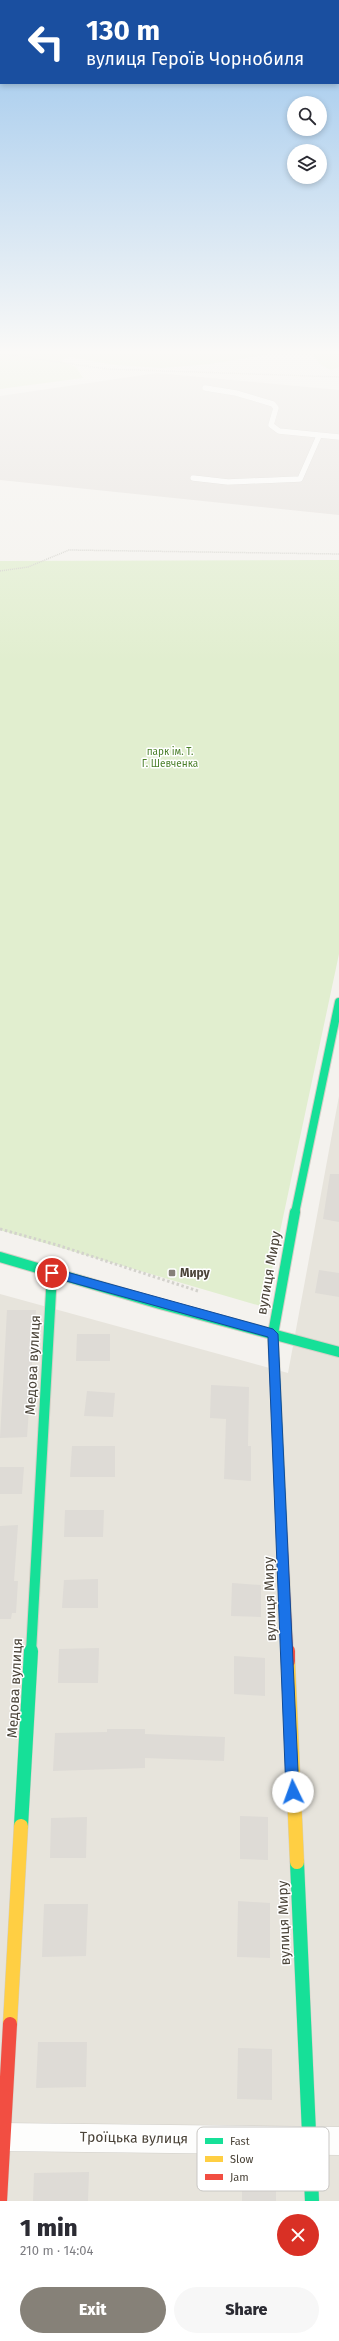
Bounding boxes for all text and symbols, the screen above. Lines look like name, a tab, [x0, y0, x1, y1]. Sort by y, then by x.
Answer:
text: 130 m	[86, 14, 160, 47]
icon: left	[20, 16, 72, 68]
text: вулиця Героїв Чорнобиля	[86, 48, 304, 70]
map controls	[287, 96, 327, 184]
button: search	[287, 96, 327, 136]
button: layers	[287, 144, 327, 184]
park label: парк ім. Т. Г. Шевченка	[142, 745, 198, 770]
street label: вулиця Миру	[253, 1230, 285, 1316]
pin	[35, 1256, 69, 1290]
icon: arrive	[41, 1262, 63, 1284]
place label: Миру	[180, 1266, 211, 1280]
marker: Миру	[167, 1268, 177, 1278]
street label: Медова вулиця	[22, 1315, 44, 1415]
street label: вулиця Миру	[260, 1556, 280, 1642]
street label: Медова вулиця	[4, 1638, 26, 1738]
position arrow	[272, 1771, 314, 1813]
street label: вулиця Миру	[274, 1880, 294, 1966]
legend	[197, 2127, 329, 2191]
street label: Троїцька вулиця	[80, 2129, 188, 2147]
text: Fast	[230, 2135, 250, 2148]
text: Slow	[230, 2153, 254, 2166]
text: Jam	[230, 2171, 249, 2184]
text: 1 min	[20, 2214, 78, 2242]
button: close	[277, 2214, 319, 2256]
text: 210 m · 14:04	[20, 2243, 93, 2258]
button: Exit	[20, 2287, 166, 2333]
button: Share	[174, 2287, 319, 2333]

